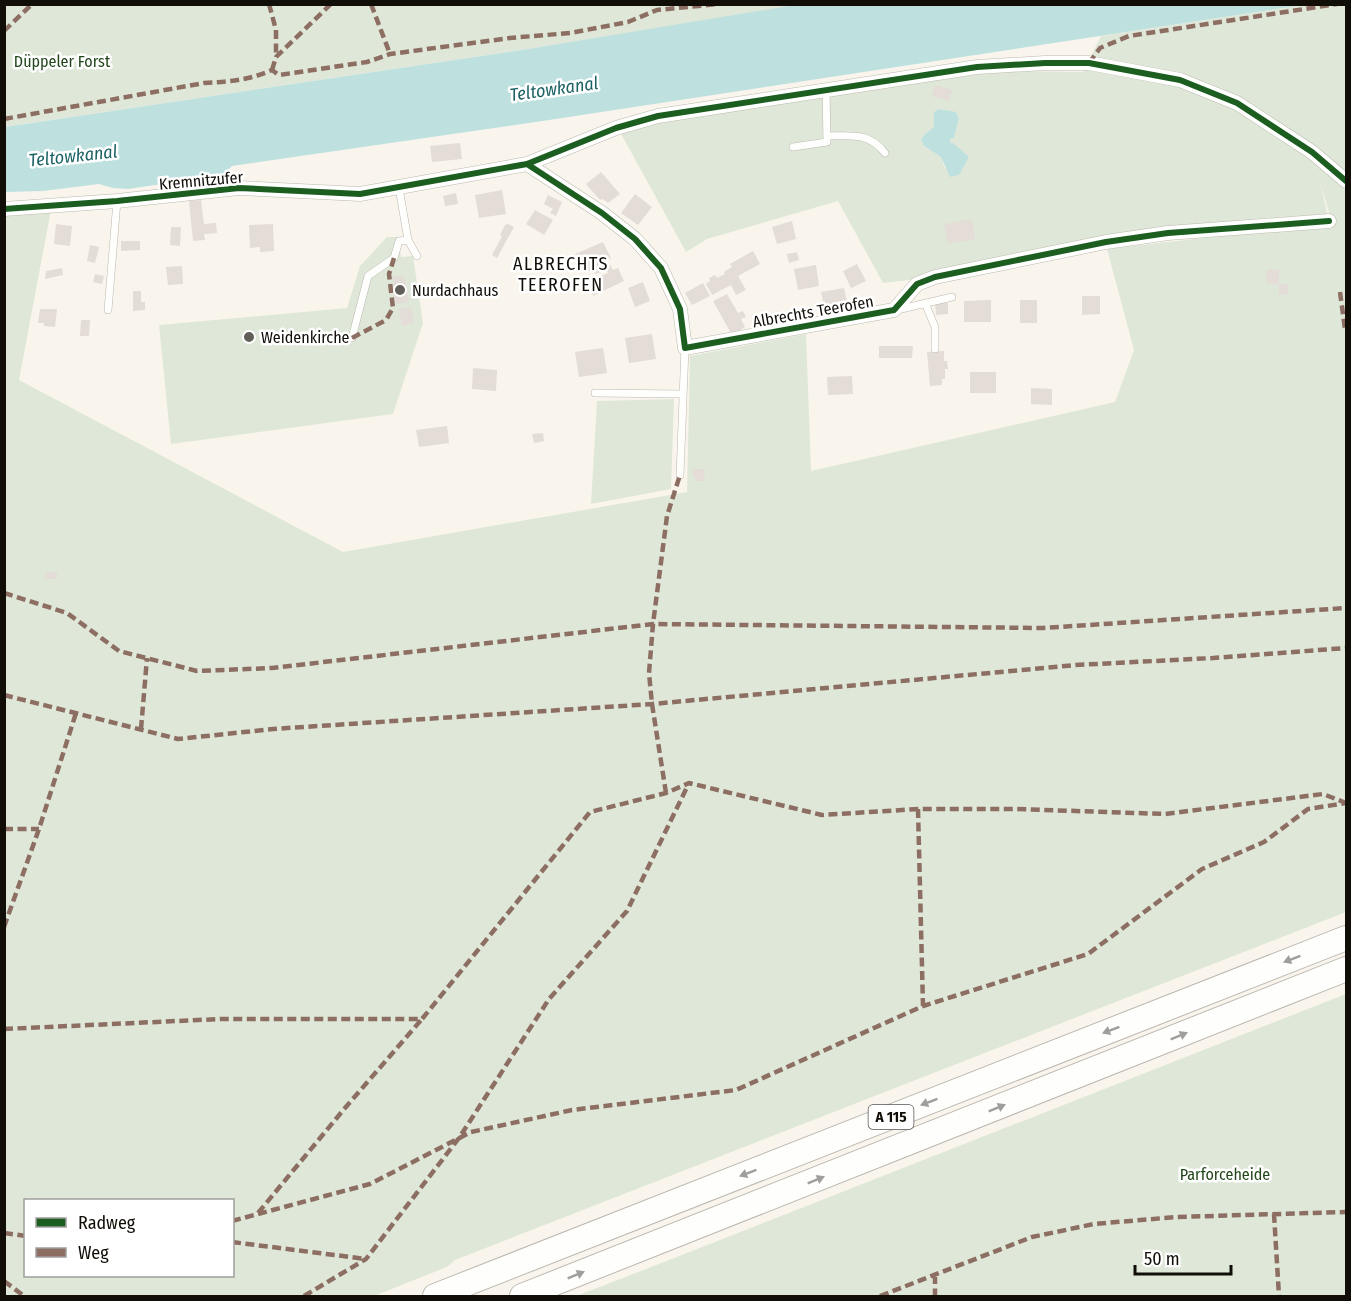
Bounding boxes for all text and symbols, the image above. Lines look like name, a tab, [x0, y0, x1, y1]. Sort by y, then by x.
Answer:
park label: Düppeler Forst	[14, 52, 111, 71]
water label: Teltowkanal	[508, 72, 600, 106]
water label: Teltowkanal	[28, 140, 119, 172]
street label: Kremnitzufer	[158, 167, 244, 194]
district label: ALBRECHTS TEEROFEN	[513, 253, 609, 296]
place label: Nurdachhaus	[412, 281, 499, 300]
marker: Nurdachhaus	[393, 283, 407, 297]
street label: Albrechts Teerofen	[751, 292, 875, 331]
place label: Weidenkirche	[261, 328, 350, 347]
marker: Weidenkirche	[242, 330, 256, 344]
one-way arrow	[1283, 955, 1301, 964]
one-way arrow	[1101, 1026, 1119, 1036]
one-way arrow	[1170, 1031, 1188, 1041]
one-way arrow	[920, 1098, 938, 1107]
one-way arrow	[989, 1103, 1007, 1113]
road number: A 115	[868, 1105, 914, 1129]
park label: Parforceheide	[1180, 1165, 1270, 1184]
one-way arrow	[739, 1169, 757, 1178]
one-way arrow	[807, 1175, 825, 1184]
legend	[24, 1199, 234, 1277]
text: Radweg	[78, 1212, 136, 1234]
scale bar	[1135, 1238, 1231, 1276]
text: Weg	[78, 1242, 109, 1264]
text: 50 m	[1144, 1248, 1180, 1270]
one-way arrow	[568, 1270, 586, 1280]

